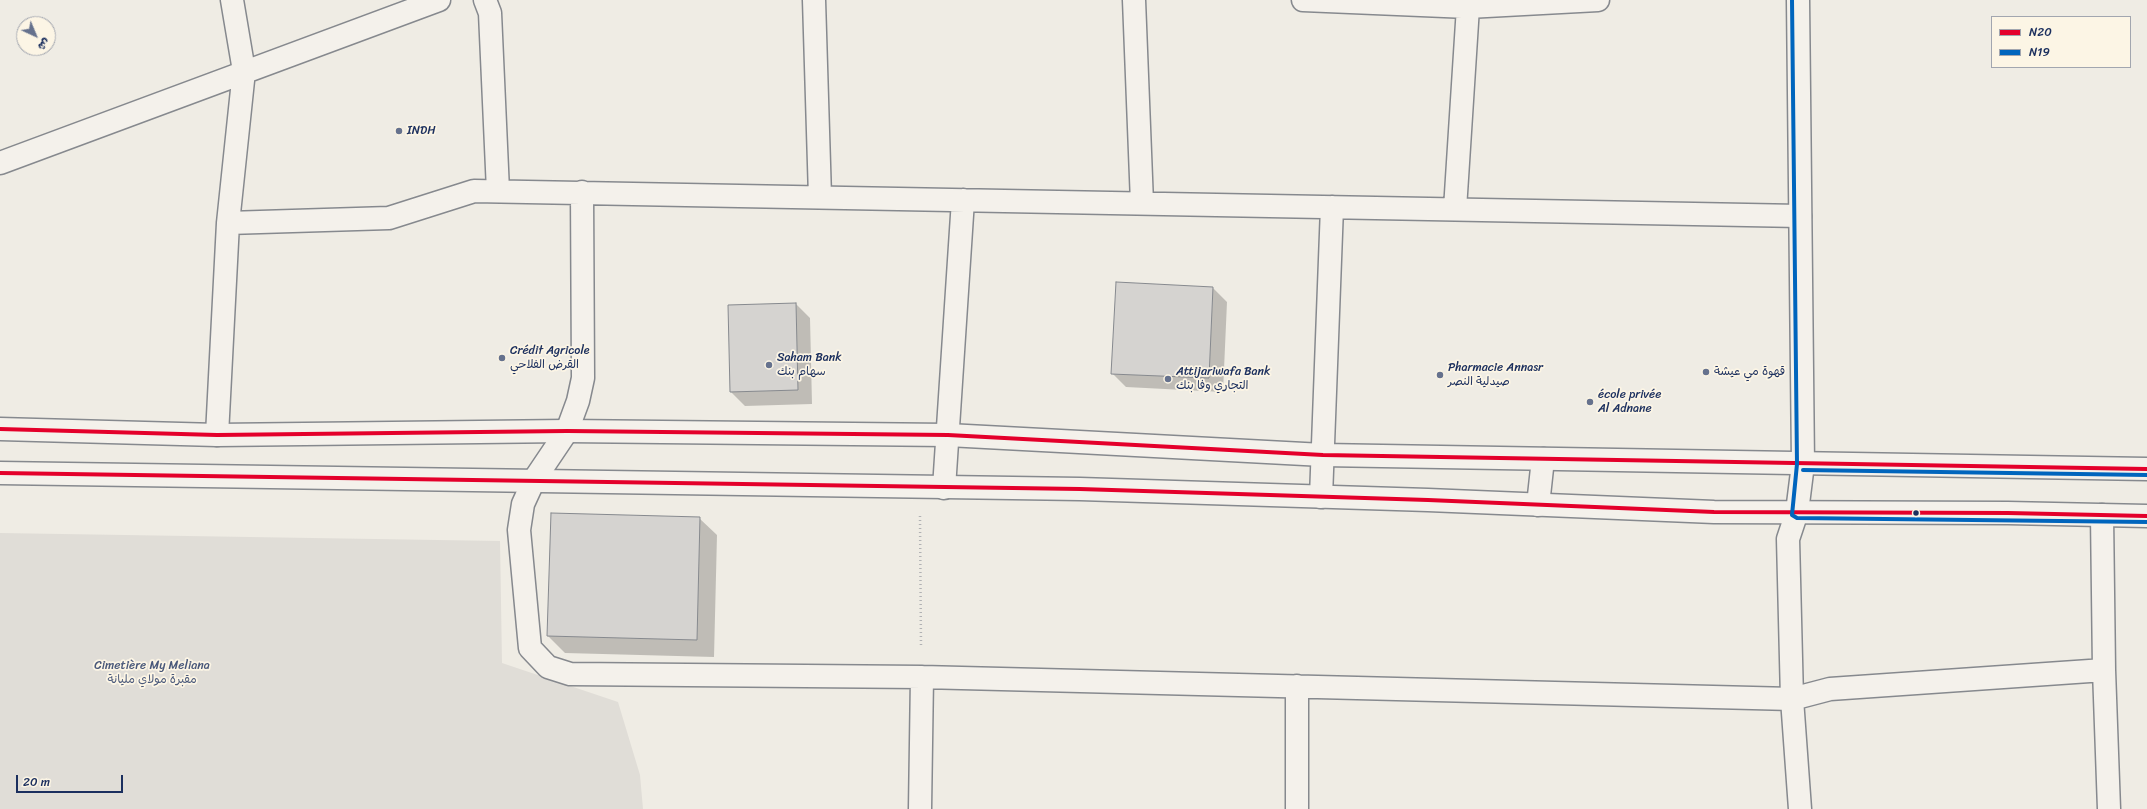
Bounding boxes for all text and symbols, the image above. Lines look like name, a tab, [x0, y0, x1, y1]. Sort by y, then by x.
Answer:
north arrow	[16, 16, 56, 56]
legend	[1991, 16, 2131, 68]
text: N20	[2029, 21, 2052, 43]
text: ش	[33, 33, 55, 55]
text: N19	[2029, 41, 2050, 63]
place label: INDH	[407, 124, 436, 138]
marker: INDH	[394, 126, 404, 136]
place label: Crédit Agricole القرض الفلاحي	[510, 344, 590, 372]
place label: Saham Bank سهام بنك	[777, 351, 842, 379]
marker: Crédit Agricole القرض الفلاحي	[497, 353, 507, 363]
marker: Saham Bank سهام بنك	[764, 360, 774, 370]
place label: Pharmacie Annasr صيدلية النصر	[1448, 361, 1543, 389]
place label: Attijariwafa Bank التجاري وفا بنك	[1176, 365, 1270, 393]
place label: قهوة مي عيشة	[1714, 365, 1785, 379]
marker: قهوة مي عيشة	[1701, 367, 1711, 377]
marker: Pharmacie Annasr صيدلية النصر	[1435, 370, 1445, 380]
marker: Attijariwafa Bank التجاري وفا بنك	[1163, 374, 1173, 384]
place label: école privée Al Adnane	[1598, 388, 1661, 416]
marker: école privée Al Adnane	[1585, 397, 1595, 407]
unlabelled marker	[1911, 508, 1921, 518]
park label: Cimetière My Meliana مقبرة مولاي مليانة	[94, 659, 210, 687]
scale bar	[18, 767, 125, 793]
text: 20 m	[23, 771, 50, 793]

